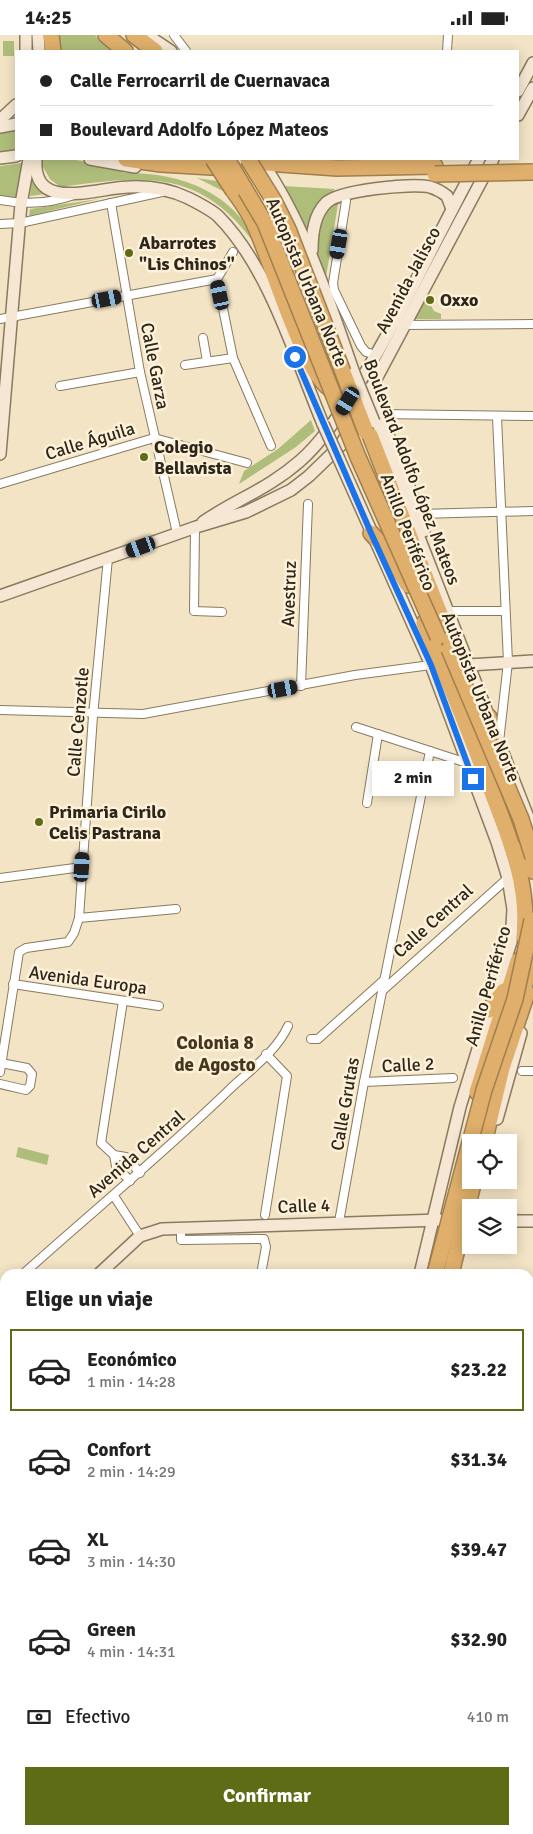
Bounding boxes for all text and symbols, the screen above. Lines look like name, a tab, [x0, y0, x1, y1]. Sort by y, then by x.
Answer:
text: 14:25	[25, 6, 72, 30]
text: Calle Ferrocarril de Cuernavaca	[70, 69, 330, 93]
text: Boulevard Adolfo López Mateos	[70, 118, 328, 142]
street label: Autopista Urbana Norte	[261, 194, 353, 370]
street label: Avenida Jalisco	[371, 223, 445, 337]
car	[329, 228, 348, 260]
place label: Abarrotes "Lis Chinos"	[139, 232, 235, 275]
marker: Abarrotes "Lis Chinos"	[123, 247, 135, 259]
car	[209, 279, 230, 311]
car	[90, 289, 123, 309]
place label: Oxxo	[440, 289, 478, 311]
marker: Oxxo	[424, 294, 436, 306]
street label: Calle Garza	[136, 321, 174, 411]
route start	[284, 346, 306, 368]
street label: Boulevard Adolfo López Mateos	[359, 356, 465, 588]
car	[333, 384, 362, 418]
street label: Calle Águila	[43, 417, 137, 465]
place label: Colegio Bellavista	[154, 436, 232, 479]
marker: Colegio Bellavista	[138, 451, 150, 463]
street label: Anillo Periférico	[375, 470, 441, 594]
car	[124, 535, 157, 559]
street label: Avestruz	[277, 560, 301, 628]
street label: Autopista Urbana Norte	[437, 609, 525, 785]
street label: Calle Cenzotle	[62, 666, 94, 778]
car	[266, 679, 299, 699]
callout: 2 min	[373, 761, 456, 797]
text: 2 min	[394, 768, 432, 788]
route end	[462, 768, 484, 790]
place label: Primaria Cirilo Celis Pastrana	[49, 801, 166, 844]
marker: Primaria Cirilo Celis Pastrana	[33, 816, 45, 828]
car	[73, 852, 90, 882]
street label: Calle Central	[389, 879, 477, 963]
street label: Anillo Periférico	[460, 923, 516, 1049]
street label: Avenida Europa	[27, 961, 149, 999]
district label: Colonia 8 de Agosto	[174, 1031, 256, 1077]
street label: Calle 2	[381, 1053, 435, 1077]
street label: Calle Grutas	[326, 1055, 364, 1152]
street label: Avenida Central	[83, 1106, 189, 1202]
map controls	[462, 1134, 517, 1254]
button: locate	[462, 1134, 517, 1189]
street label: Calle 4	[277, 1194, 331, 1218]
button: layers	[462, 1199, 517, 1254]
text: Elige un viaje	[25, 1285, 153, 1312]
icon: car	[27, 1348, 72, 1393]
text: Económico	[87, 1348, 177, 1372]
text: $23.22	[450, 1358, 507, 1382]
text: 1 min · 14:28	[87, 1372, 176, 1392]
icon: car	[27, 1438, 72, 1483]
text: Confort	[87, 1438, 151, 1462]
text: $31.34	[450, 1448, 507, 1472]
text: 2 min · 14:29	[87, 1462, 176, 1482]
icon: car	[27, 1528, 72, 1573]
text: XL	[87, 1528, 109, 1552]
text: $39.47	[450, 1538, 507, 1562]
text: 3 min · 14:30	[87, 1552, 176, 1572]
icon: car	[27, 1618, 72, 1663]
text: Green	[87, 1618, 136, 1642]
text: $32.90	[450, 1628, 507, 1652]
text: 4 min · 14:31	[87, 1642, 176, 1662]
icon: cash	[25, 1703, 53, 1731]
text: Efectivo	[65, 1705, 130, 1729]
text: 410 m	[467, 1707, 509, 1727]
button: Confirmar	[25, 1767, 509, 1825]

